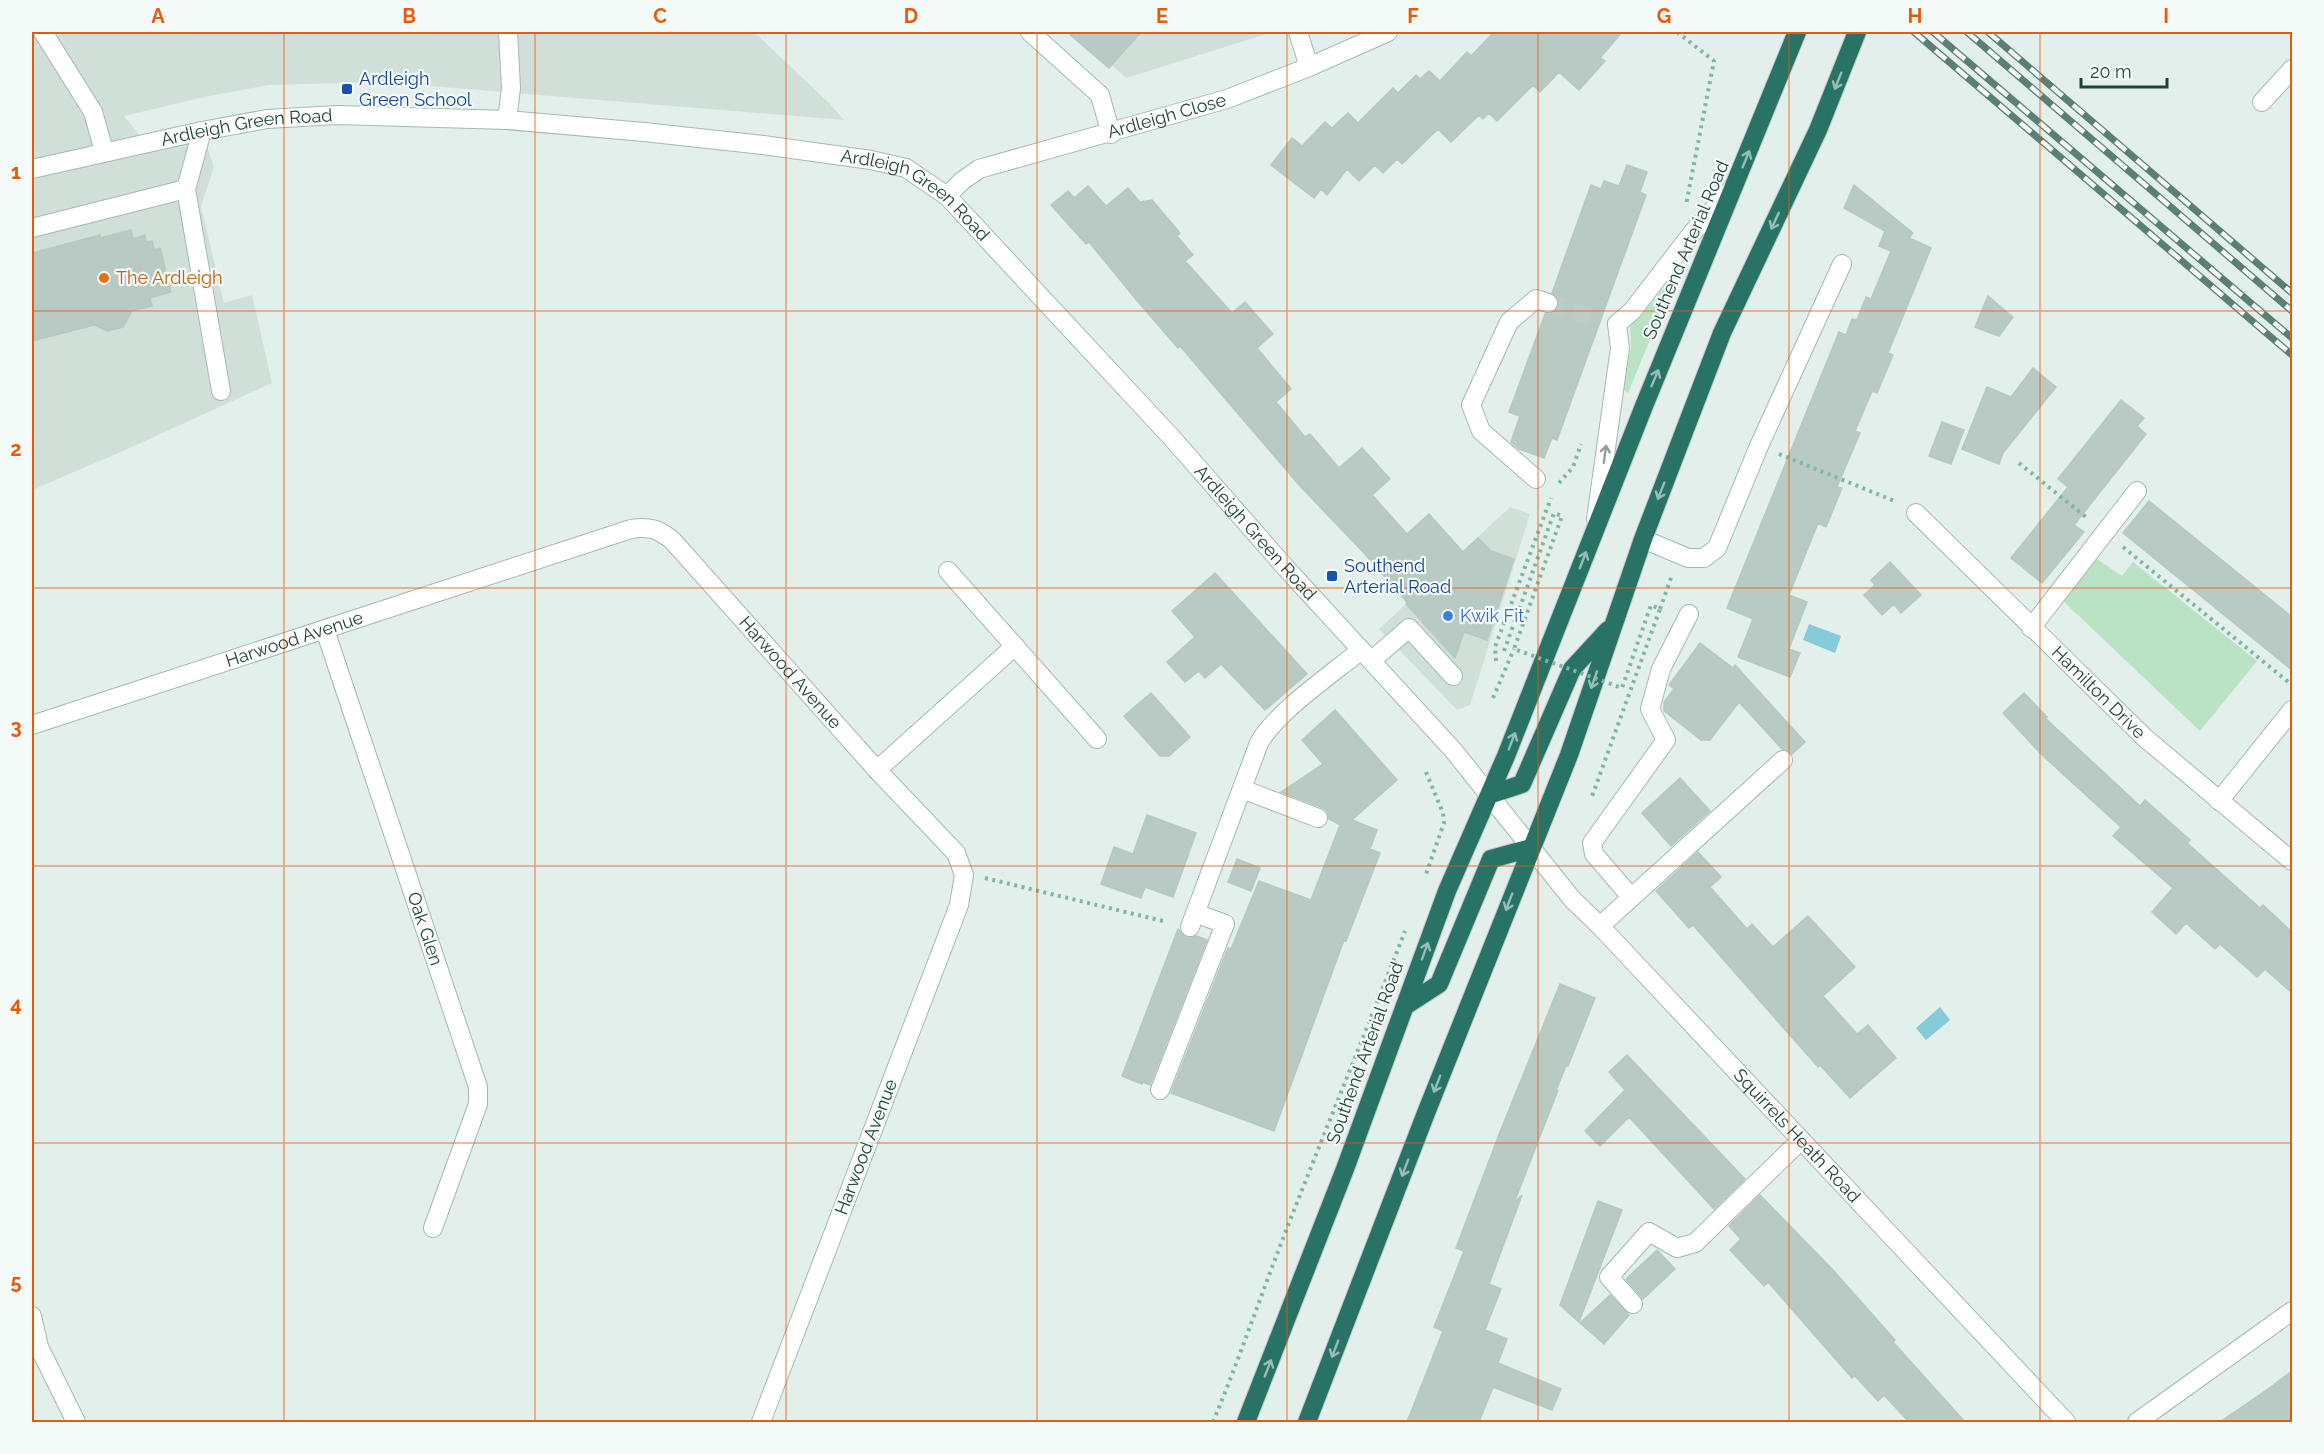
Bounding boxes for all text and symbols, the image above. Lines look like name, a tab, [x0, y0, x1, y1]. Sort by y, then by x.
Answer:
text: A	[151, 4, 165, 28]
text: B	[402, 4, 416, 28]
text: C	[653, 4, 667, 28]
text: D	[904, 4, 918, 28]
text: E	[1156, 4, 1168, 28]
text: F	[1407, 4, 1419, 28]
text: G	[1657, 4, 1671, 28]
text: H	[1908, 4, 1922, 28]
text: I	[2163, 4, 2169, 28]
scale bar	[2081, 51, 2166, 89]
text: 20 m	[2090, 61, 2132, 82]
place label: Ardleigh Green School	[359, 68, 472, 110]
one-way arrow	[1832, 71, 1843, 90]
marker: Ardleigh Green School	[340, 82, 354, 96]
street label: Ardleigh Close	[1105, 89, 1229, 142]
street label: Ardleigh Green Road	[159, 104, 333, 150]
street label: Ardleigh Green Road	[839, 145, 994, 245]
one-way arrow	[1741, 151, 1752, 169]
street label: Southend Arterial Road	[1638, 157, 1733, 342]
text: 1	[11, 160, 21, 184]
one-way arrow	[1769, 211, 1781, 229]
place label: The Ardleigh	[116, 267, 223, 288]
marker: The Ardleigh	[97, 271, 111, 285]
one-way arrow	[1650, 370, 1661, 388]
text: 2	[10, 437, 22, 461]
one-way arrow	[1599, 445, 1610, 465]
street label: Ardleigh Green Road	[1191, 460, 1321, 604]
one-way arrow	[1655, 482, 1666, 500]
one-way arrow	[1578, 551, 1589, 569]
place label: Southend Arterial Road	[1344, 555, 1451, 597]
marker: Southend Arterial Road	[1325, 569, 1339, 583]
place label: Kwik Fit	[1460, 605, 1524, 626]
street label: Harwood Avenue	[223, 606, 366, 671]
marker: Kwik Fit	[1441, 609, 1455, 623]
street label: Harwood Avenue	[735, 612, 846, 733]
street label: Hamilton Drive	[2048, 641, 2151, 743]
one-way arrow	[1588, 670, 1599, 689]
text: 3	[10, 715, 22, 739]
one-way arrow	[1507, 732, 1518, 751]
street label: Oak Glen	[403, 889, 448, 968]
one-way arrow	[1503, 892, 1514, 911]
one-way arrow	[1421, 942, 1432, 961]
street label: Southend Arterial Road	[1322, 959, 1407, 1147]
text: 4	[10, 992, 22, 1016]
street label: Squirrels Heath Road	[1730, 1064, 1865, 1207]
one-way arrow	[1431, 1074, 1442, 1092]
street label: Harwood Avenue	[830, 1076, 901, 1218]
one-way arrow	[1399, 1158, 1410, 1176]
text: 5	[10, 1270, 22, 1294]
one-way arrow	[1329, 1340, 1340, 1358]
one-way arrow	[1263, 1359, 1274, 1378]

